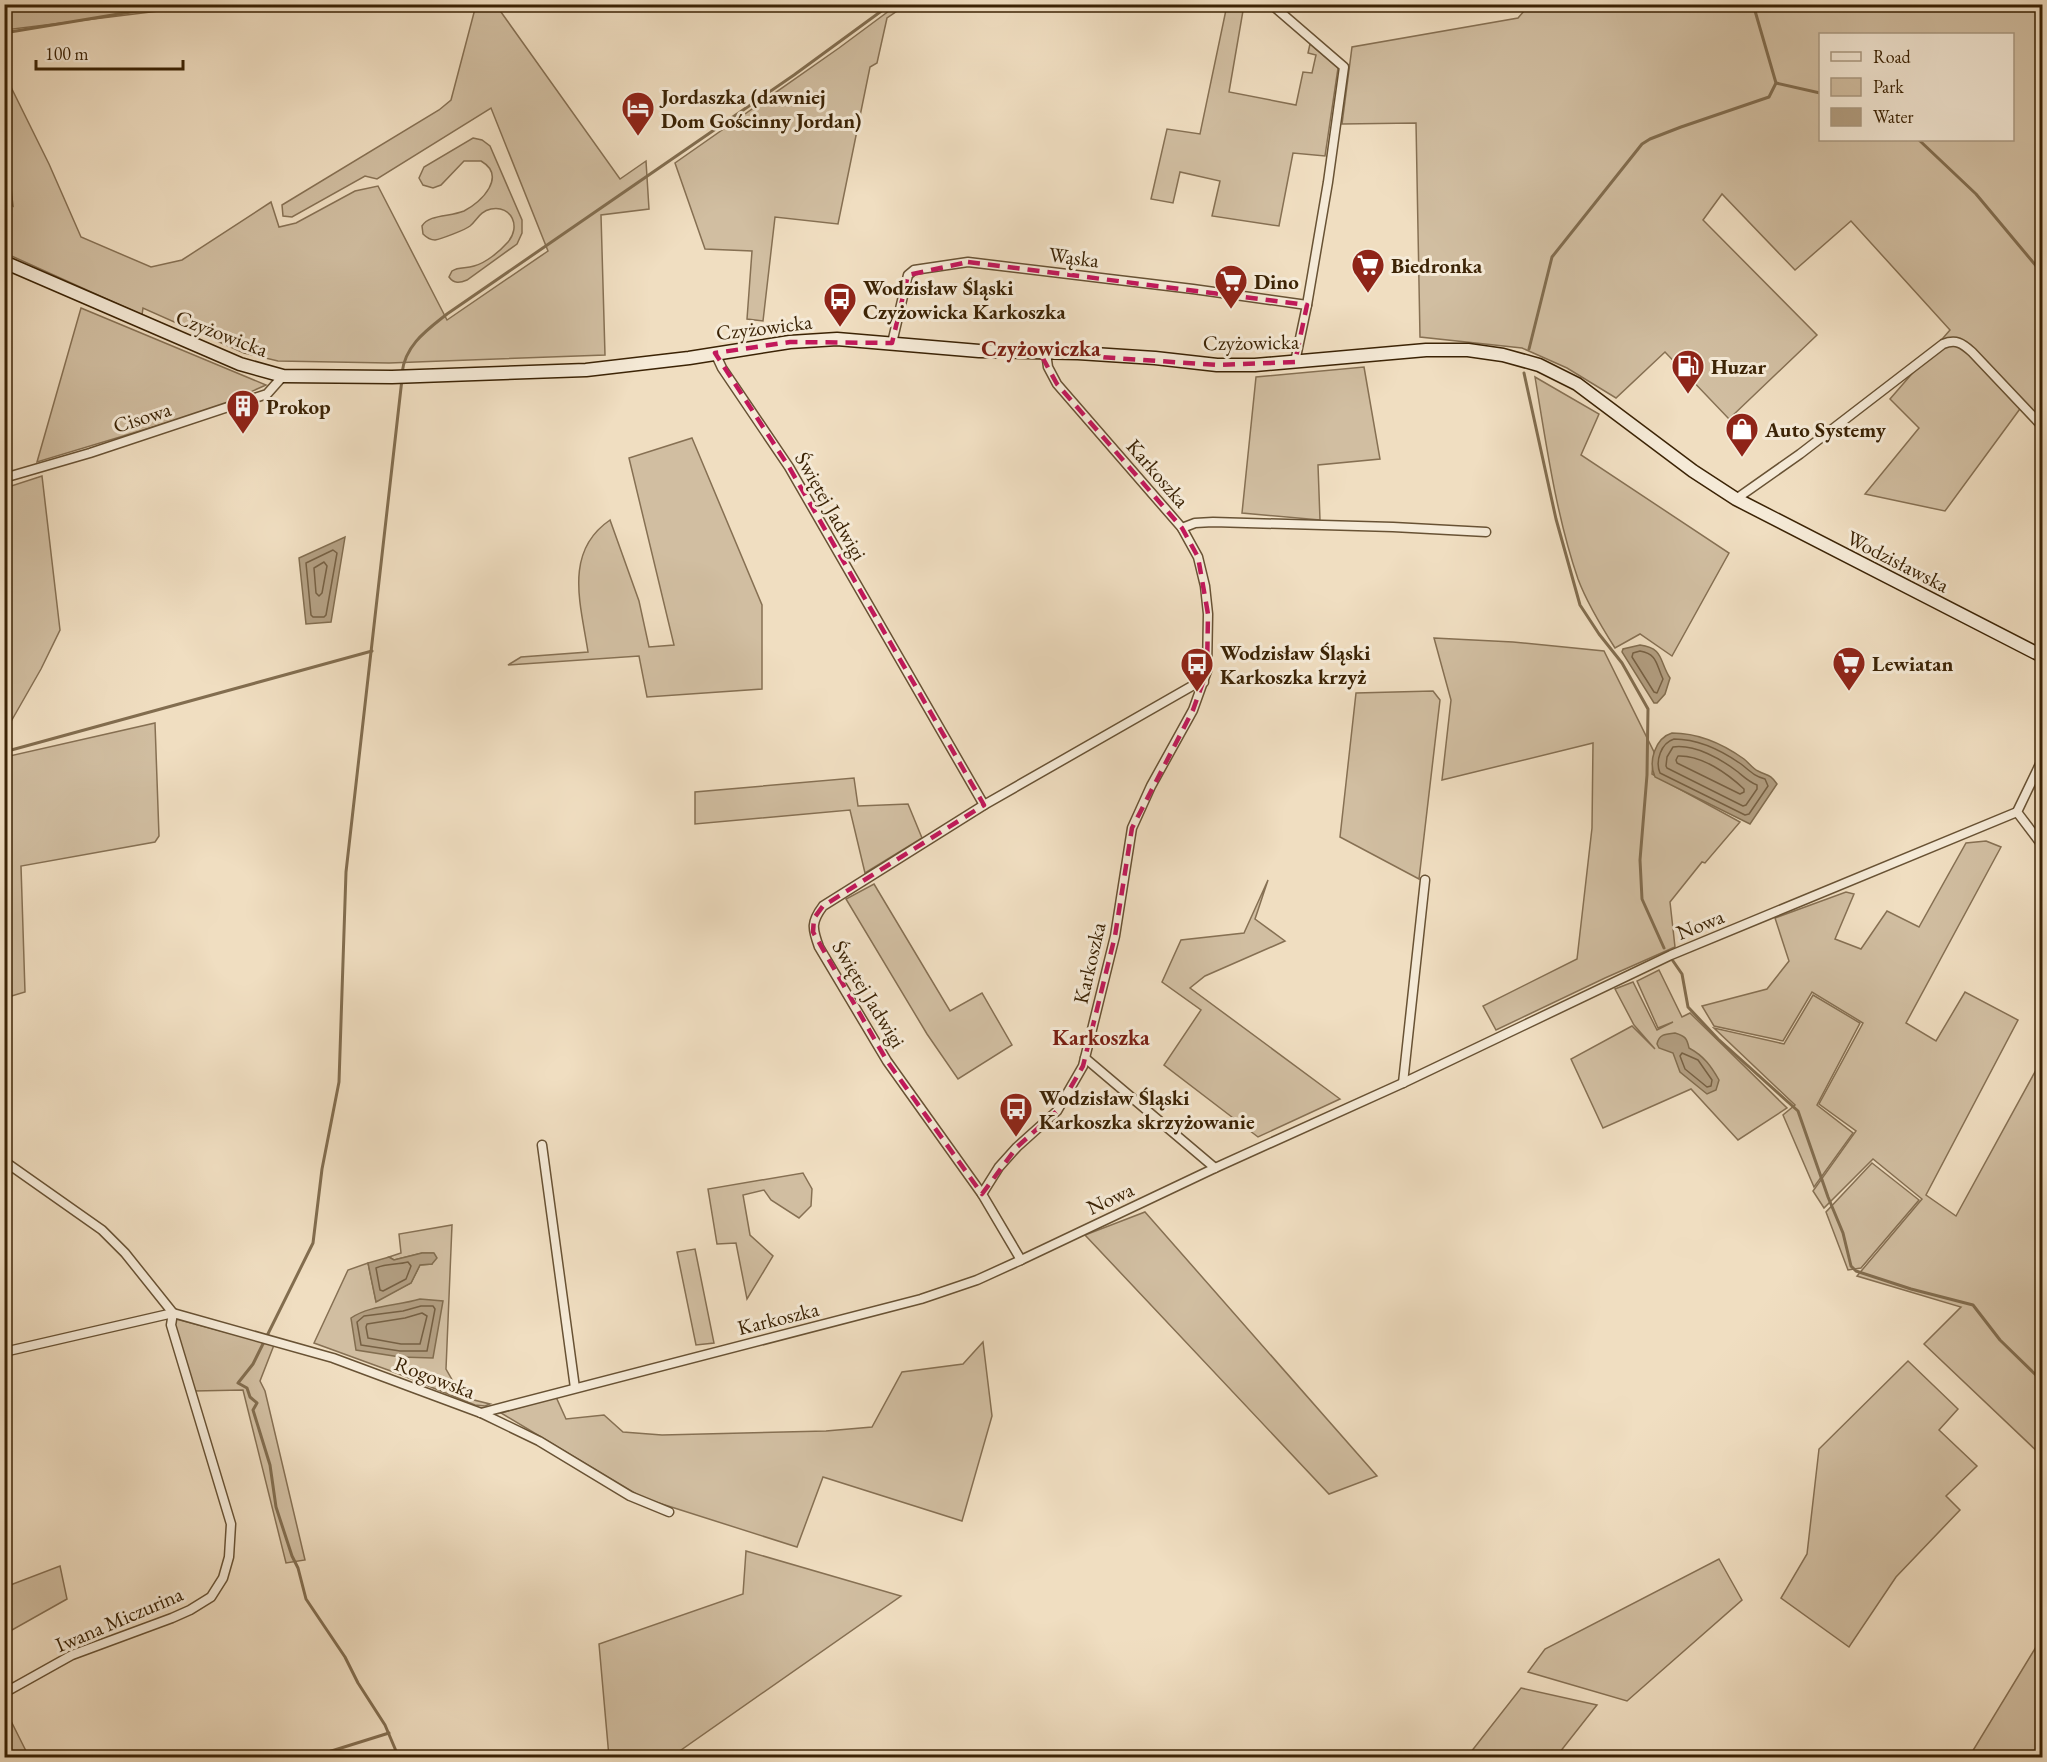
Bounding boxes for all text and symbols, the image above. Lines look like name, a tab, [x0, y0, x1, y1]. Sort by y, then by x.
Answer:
scale bar	[36, 33, 183, 71]
legend	[1819, 33, 2014, 141]
text: 100 m	[45, 42, 89, 65]
text: Road	[1873, 45, 1912, 68]
text: Park	[1873, 75, 1904, 98]
place label: Jordaszka (dawniej Dom Gościnny Jordan)	[659, 83, 861, 134]
hotel icon: Jordaszka (dawniej Dom Gościnny Jordan)	[620, 90, 656, 137]
text: Water	[1873, 105, 1914, 128]
street label: Wąska	[1047, 241, 1101, 274]
supermarket icon: Biedronka	[1350, 247, 1386, 294]
place label: Biedronka	[1391, 252, 1483, 279]
supermarket icon: Dino	[1213, 263, 1249, 310]
place label: Dino	[1254, 268, 1299, 295]
place label: Wodzisław Śląski Czyżowicka Karkoszka	[863, 274, 1066, 325]
bus stop icon: Wodzisław Śląski Czyżowicka Karkoszka	[822, 281, 858, 328]
street label: Czyżowicka	[172, 303, 272, 363]
street label: Czyżowicka	[715, 308, 814, 346]
street label: Czyżowicka	[1203, 328, 1300, 356]
district label: Czyżowiczka	[981, 334, 1101, 363]
fuel station icon: Huzar	[1670, 348, 1706, 395]
place label: Huzar	[1711, 353, 1766, 380]
building icon: Prokop	[225, 388, 261, 435]
place label: Prokop	[266, 393, 331, 420]
street label: Cisowa	[110, 395, 175, 439]
shop icon: Auto Systemy	[1724, 411, 1760, 458]
place label: Auto Systemy	[1764, 416, 1887, 443]
street label: Karkoszka	[1121, 433, 1196, 514]
street label: Świętej Jadwigi	[789, 447, 873, 565]
street label: Wodzisławska	[1842, 524, 1954, 599]
place label: Wodzisław Śląski Karkoszka krzyż	[1220, 639, 1370, 690]
supermarket icon: Lewiatan	[1831, 645, 1867, 692]
bus stop icon: Wodzisław Śląski Karkoszka krzyż	[1179, 646, 1215, 693]
place label: Lewiatan	[1872, 650, 1953, 677]
street label: Nowa	[1672, 902, 1728, 946]
street label: Karkoszka	[1067, 919, 1112, 1006]
street label: Świętej Jadwigi	[826, 935, 912, 1053]
district label: Karkoszka	[1052, 1023, 1150, 1052]
place label: Wodzisław Śląski Karkoszka skrzyżowanie	[1039, 1084, 1255, 1135]
bus stop icon: Wodzisław Śląski Karkoszka skrzyżowanie	[998, 1091, 1034, 1138]
street label: Nowa	[1082, 1175, 1139, 1221]
street label: Karkoszka	[735, 1295, 822, 1341]
street label: Rogowska	[391, 1349, 480, 1405]
street label: Iwana Miczurina	[51, 1580, 187, 1658]

